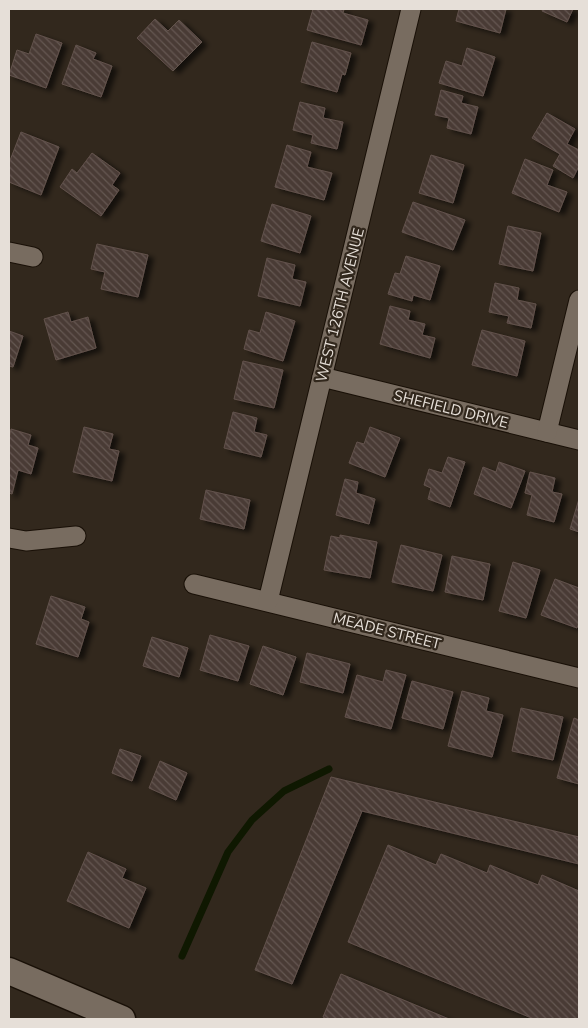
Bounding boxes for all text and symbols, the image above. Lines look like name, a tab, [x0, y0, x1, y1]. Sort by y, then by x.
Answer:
street label: WEST 126TH AVENUE	[311, 226, 369, 384]
street label: SHEFIELD DRIVE	[392, 385, 510, 433]
street label: MEADE STREET	[331, 608, 443, 654]

